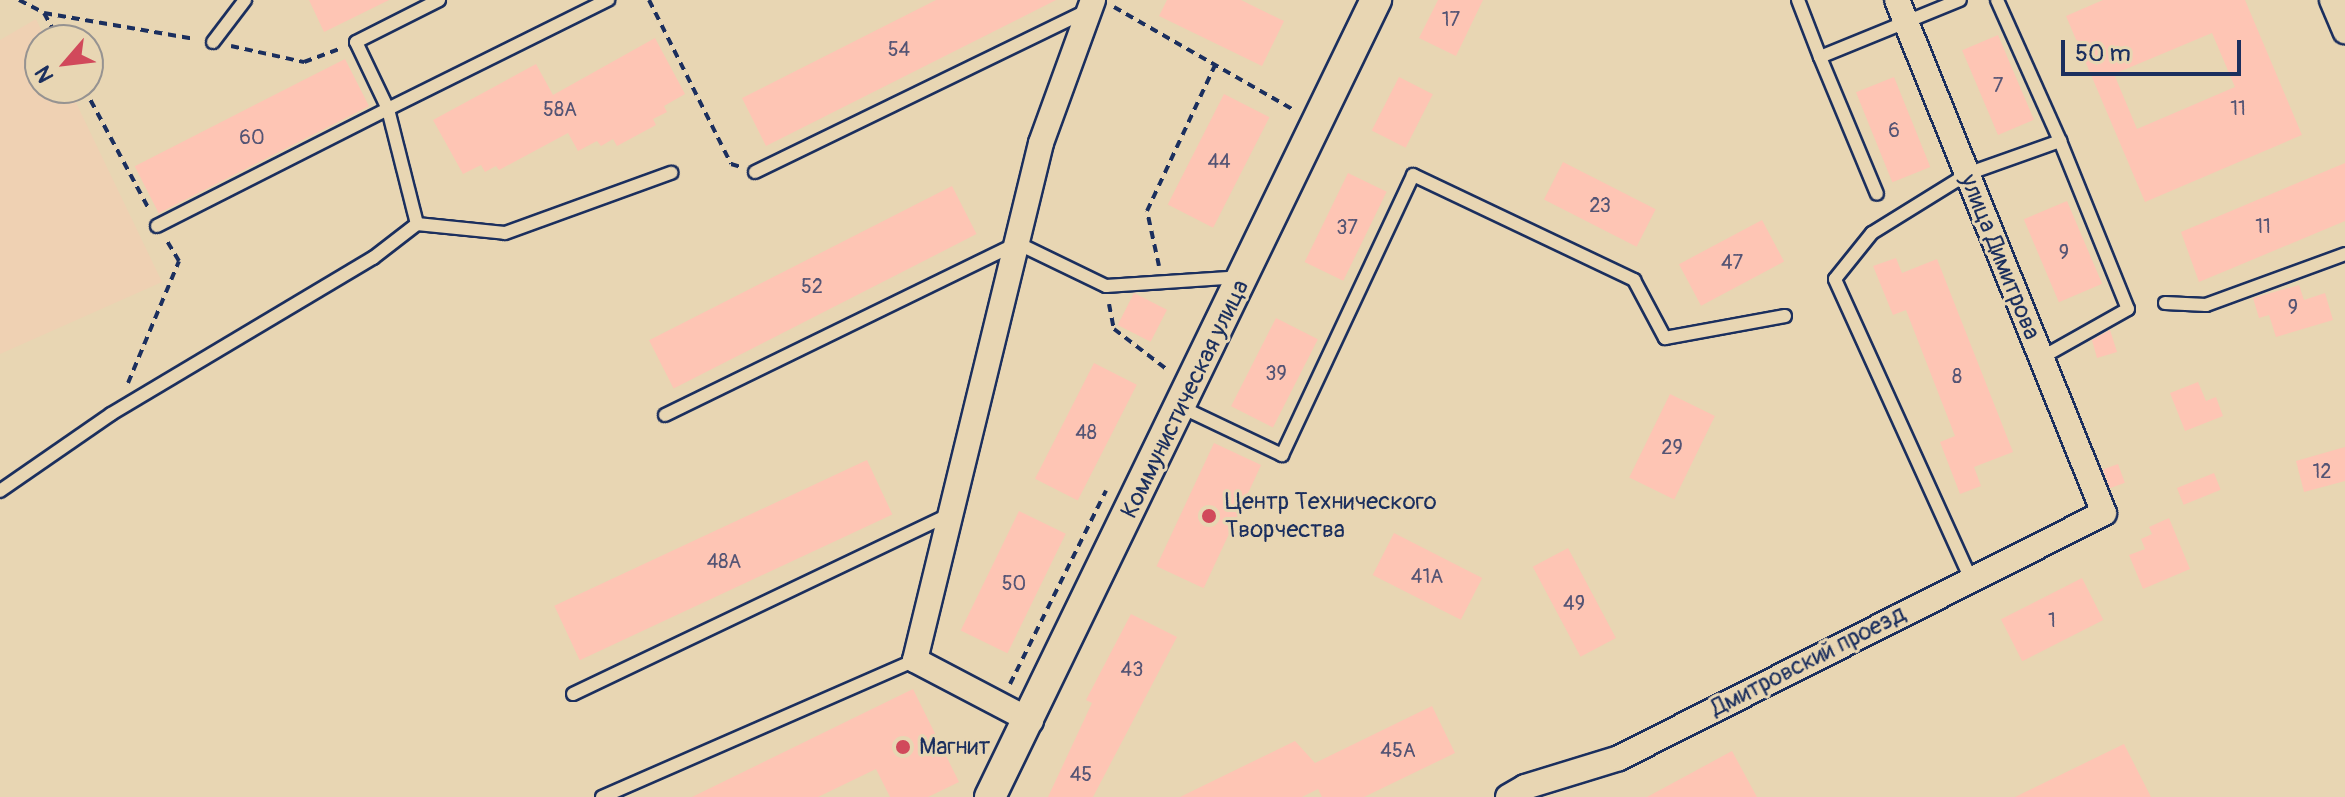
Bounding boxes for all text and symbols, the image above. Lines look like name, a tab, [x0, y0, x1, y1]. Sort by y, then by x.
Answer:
house number: 17	[1442, 7, 1460, 31]
north arrow	[24, 24, 104, 104]
scale bar	[2065, 24, 2245, 74]
house number: 54	[888, 37, 910, 61]
text: 50 m	[2075, 39, 2131, 68]
text: N	[29, 61, 60, 87]
house number: 7	[1993, 73, 2003, 97]
house number: 11	[2230, 96, 2246, 120]
house number: 58А	[543, 97, 577, 121]
house number: 6	[1888, 118, 1900, 142]
house number: 60	[239, 125, 265, 149]
house number: 44	[1207, 149, 1231, 173]
street label: улица Димитрова	[1954, 170, 2046, 344]
house number: 23	[1589, 193, 1611, 217]
house number: 11	[2255, 214, 2271, 238]
house number: 37	[1336, 215, 1358, 239]
house number: 9	[2059, 240, 2069, 264]
house number: 47	[1721, 250, 1743, 274]
house number: 52	[801, 274, 823, 298]
street label: Коммунистическая улица	[1115, 275, 1255, 523]
house number: 9	[2288, 295, 2298, 319]
house number: 39	[1265, 361, 1287, 385]
house number: 8	[1952, 364, 1962, 388]
house number: 48	[1075, 420, 1097, 444]
house number: 29	[1661, 435, 1683, 459]
house number: 12	[2313, 459, 2331, 483]
place label: Центр Технического Творчества	[1225, 488, 1437, 544]
marker: Центр Технического Творчества	[1200, 507, 1218, 525]
house number: 48А	[707, 549, 741, 573]
house number: 41А	[1411, 564, 1443, 588]
house number: 50	[1002, 571, 1026, 595]
house number: 49	[1563, 591, 1585, 615]
street label: Дмитровский проезд	[1706, 599, 1910, 723]
house number: 1	[2048, 608, 2056, 632]
house number: 43	[1121, 657, 1143, 681]
place label: Магнит	[919, 733, 990, 761]
marker: Магнит	[894, 738, 912, 756]
house number: 45А	[1380, 738, 1416, 762]
house number: 45	[1070, 762, 1092, 786]

